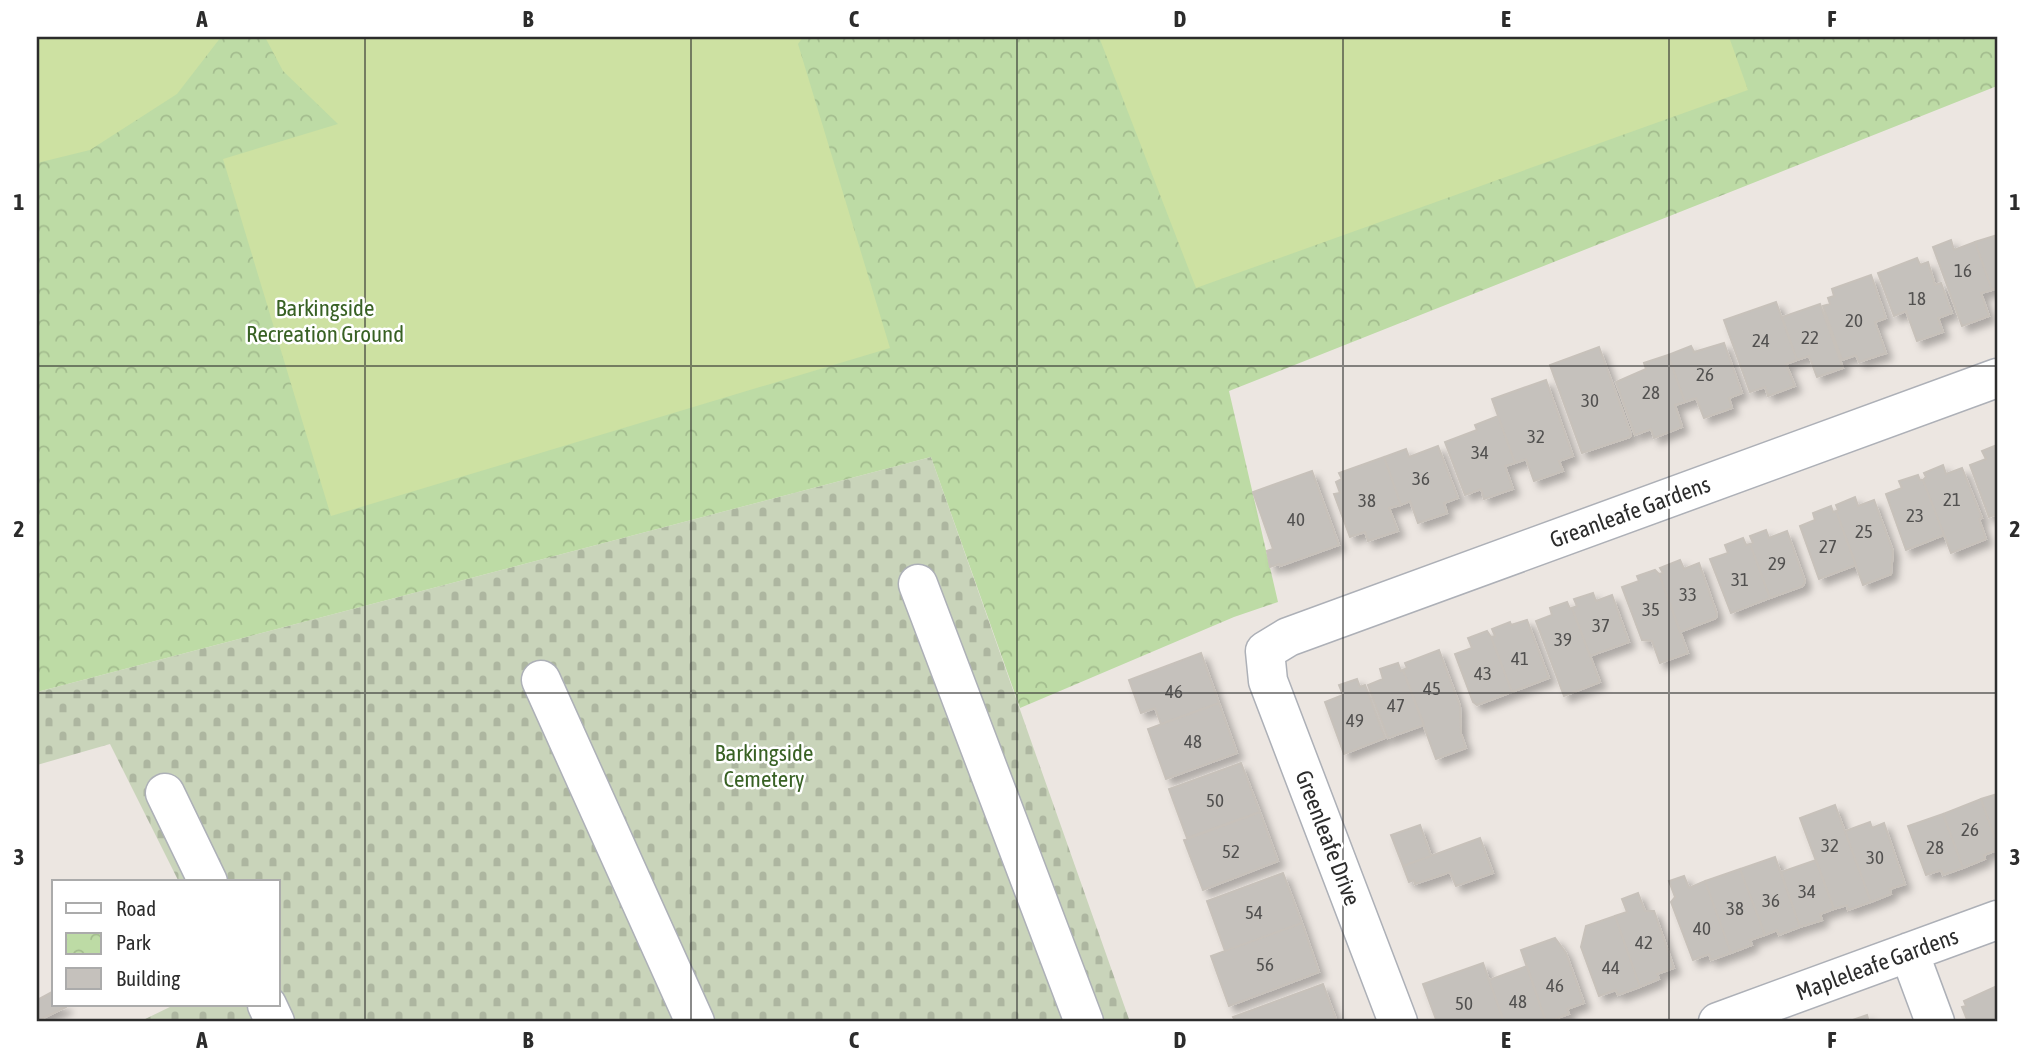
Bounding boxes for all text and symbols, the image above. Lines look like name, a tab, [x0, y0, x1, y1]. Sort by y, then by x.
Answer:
text: A	[195, 6, 208, 32]
text: B	[523, 6, 534, 32]
text: C	[849, 6, 860, 32]
text: D	[1174, 6, 1187, 32]
text: E	[1501, 6, 1511, 32]
text: F	[1827, 6, 1837, 32]
text: 1	[14, 189, 25, 215]
text: 1	[2010, 189, 2021, 215]
house number: 16	[1954, 259, 1972, 281]
house number: 18	[1908, 287, 1926, 309]
park label: Barkingside Recreation Ground	[246, 295, 404, 347]
house number: 20	[1845, 309, 1863, 331]
house number: 22	[1801, 326, 1819, 348]
house number: 24	[1752, 329, 1770, 351]
house number: 26	[1696, 363, 1714, 385]
house number: 28	[1642, 381, 1660, 403]
house number: 30	[1581, 389, 1599, 411]
house number: 32	[1527, 425, 1545, 447]
house number: 34	[1471, 441, 1489, 463]
house number: 36	[1412, 467, 1430, 489]
street label: Greanleafe Gardens	[1546, 471, 1714, 553]
house number: 21	[1943, 488, 1961, 510]
house number: 38	[1358, 489, 1376, 511]
house number: 23	[1906, 504, 1924, 526]
house number: 40	[1287, 508, 1305, 530]
text: 2	[14, 516, 24, 542]
text: 2	[2010, 516, 2020, 542]
house number: 25	[1855, 520, 1873, 542]
house number: 27	[1819, 535, 1837, 557]
house number: 29	[1768, 552, 1786, 574]
house number: 31	[1731, 568, 1749, 590]
house number: 33	[1679, 583, 1697, 605]
house number: 35	[1642, 598, 1660, 620]
house number: 37	[1592, 614, 1610, 636]
house number: 39	[1554, 628, 1572, 650]
house number: 41	[1511, 647, 1529, 669]
house number: 43	[1474, 662, 1492, 684]
house number: 45	[1423, 677, 1441, 699]
house number: 46	[1165, 680, 1183, 702]
house number: 47	[1387, 694, 1405, 716]
house number: 49	[1346, 709, 1364, 731]
house number: 48	[1184, 730, 1202, 752]
park label: Barkingside Cemetery	[715, 740, 813, 792]
street label: Greenleafe Drive	[1290, 767, 1366, 909]
house number: 50	[1206, 789, 1224, 811]
house number: 26	[1961, 818, 1979, 840]
house number: 32	[1821, 834, 1839, 856]
house number: 28	[1926, 836, 1944, 858]
house number: 52	[1222, 840, 1240, 862]
text: 3	[14, 844, 24, 870]
text: 3	[2010, 844, 2020, 870]
house number: 30	[1866, 846, 1884, 868]
legend	[52, 880, 280, 1006]
house number: 34	[1798, 880, 1816, 902]
house number: 36	[1762, 889, 1780, 911]
text: Road	[116, 896, 156, 920]
house number: 38	[1726, 897, 1744, 919]
house number: 54	[1245, 901, 1263, 923]
house number: 40	[1693, 917, 1711, 939]
street label: Mapleleafe Gardens	[1792, 923, 1962, 1005]
text: Park	[116, 930, 151, 954]
house number: 42	[1635, 931, 1653, 953]
house number: 56	[1256, 953, 1274, 975]
house number: 44	[1602, 956, 1620, 978]
text: Building	[116, 966, 180, 990]
house number: 46	[1546, 974, 1564, 996]
house number: 48	[1509, 990, 1527, 1012]
house number: 50	[1455, 992, 1473, 1014]
text: A	[195, 1027, 208, 1053]
text: B	[523, 1027, 534, 1053]
text: C	[849, 1027, 860, 1053]
text: D	[1174, 1027, 1187, 1053]
text: E	[1501, 1027, 1511, 1053]
text: F	[1827, 1027, 1837, 1053]

